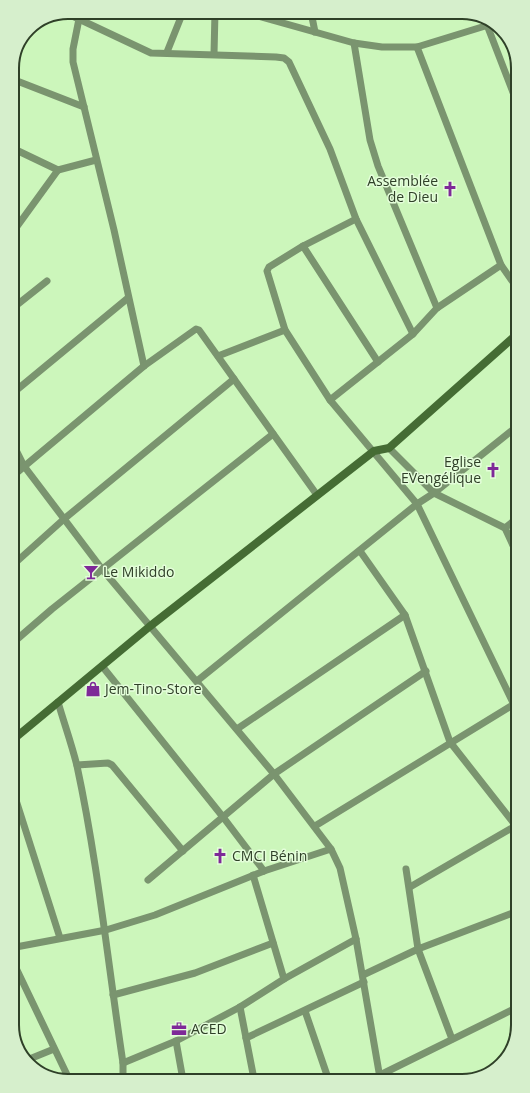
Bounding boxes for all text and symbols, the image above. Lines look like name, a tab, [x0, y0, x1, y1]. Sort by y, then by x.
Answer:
place label: Assemblée de Dieu	[367, 171, 438, 206]
church icon: Assemblée de Dieu	[441, 180, 459, 198]
place label: Eglise EVengélique	[401, 452, 481, 487]
church icon: Eglise EVengélique	[484, 461, 502, 479]
place label: Le Mikiddo	[103, 562, 174, 581]
bar icon: Le Mikiddo	[82, 563, 100, 581]
place label: Jem-Tino-Store	[103, 679, 202, 698]
shop icon: Jem-Tino-Store	[84, 680, 102, 698]
place label: CMCI Bénin	[232, 846, 307, 865]
church icon: CMCI Bénin	[211, 847, 229, 865]
place label: ACED	[191, 1019, 227, 1038]
office icon: ACED	[170, 1020, 188, 1038]

